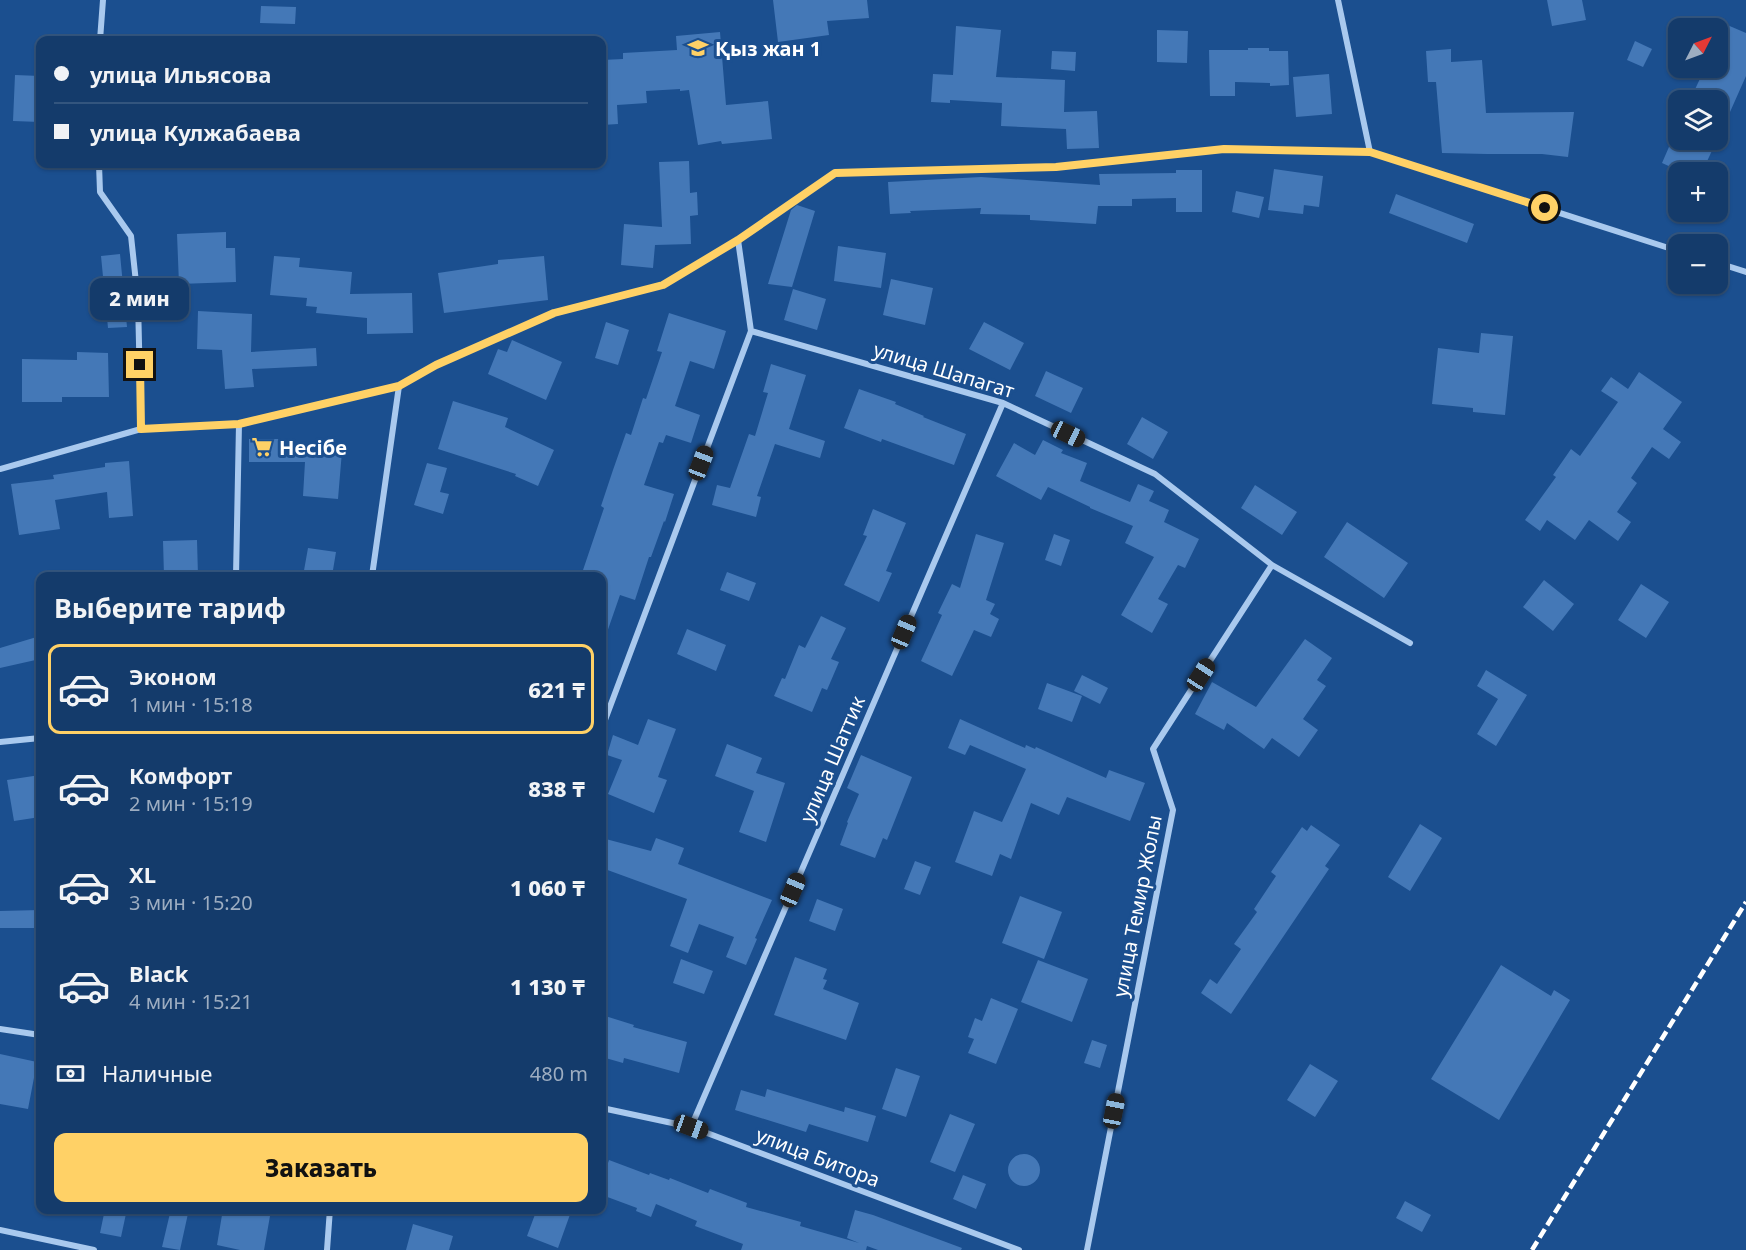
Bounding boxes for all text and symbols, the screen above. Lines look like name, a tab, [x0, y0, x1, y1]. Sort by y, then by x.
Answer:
north arrow	[1668, 18, 1728, 78]
map controls	[1668, 18, 1728, 294]
place label: Қыз жан 1	[715, 35, 821, 62]
school or university icon: Қыз жан 1	[686, 36, 710, 60]
text: улица Ильясова	[90, 59, 271, 89]
button: layers	[1668, 90, 1728, 150]
text: улица Кулжабаева	[90, 117, 301, 147]
button: +	[1668, 162, 1728, 222]
route start	[1531, 194, 1558, 221]
button: −	[1668, 234, 1728, 294]
callout: 2 мин	[90, 278, 190, 320]
text: 2 мин	[109, 285, 170, 312]
street label: улица Шапагат	[870, 336, 1018, 404]
route end	[126, 351, 153, 378]
car	[1048, 418, 1088, 450]
place label: Несібе	[279, 434, 347, 461]
supermarket icon: Несібе	[250, 435, 274, 459]
car	[686, 443, 716, 483]
text: Выберите тариф	[54, 589, 286, 626]
car	[889, 612, 919, 652]
car	[1184, 655, 1218, 695]
text: Эконом	[129, 661, 217, 691]
icon: car	[57, 662, 111, 716]
text: 621 ₸	[528, 674, 585, 704]
text: 1 мин · 15:18	[129, 691, 253, 718]
street label: улица Шаттик	[793, 691, 871, 826]
text: Комфорт	[129, 760, 232, 790]
icon: car	[57, 761, 111, 815]
text: 838 ₸	[528, 773, 585, 803]
text: 2 мин · 15:19	[129, 790, 253, 817]
street label: улица Темир Жолы	[1106, 813, 1168, 999]
text: XL	[129, 859, 156, 889]
icon: car	[57, 860, 111, 914]
car	[778, 870, 808, 910]
text: 1 060 ₸	[510, 872, 585, 902]
text: 3 мин · 15:20	[129, 889, 253, 916]
text: Black	[129, 958, 188, 988]
icon: car	[57, 959, 111, 1013]
text: 1 130 ₸	[510, 971, 585, 1001]
text: 4 мин · 15:21	[129, 988, 253, 1015]
icon: cash	[54, 1057, 87, 1090]
text: Наличные	[102, 1058, 212, 1088]
text: 480 m	[530, 1060, 588, 1087]
car	[1102, 1092, 1126, 1130]
car	[671, 1112, 711, 1142]
street label: улица Битора	[752, 1121, 884, 1193]
button: Заказать	[54, 1133, 588, 1202]

